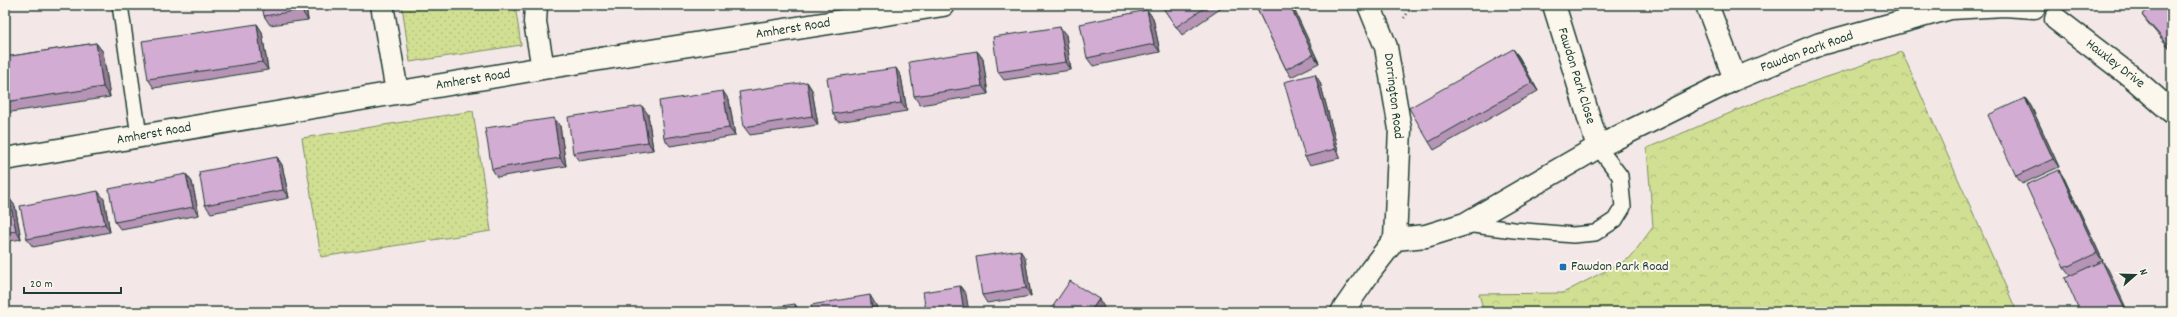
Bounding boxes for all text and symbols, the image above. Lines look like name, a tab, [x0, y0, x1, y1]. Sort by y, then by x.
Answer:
street label: Amherst Road	[754, 13, 832, 45]
street label: Fawdon Park Close	[1552, 25, 1600, 127]
street label: Fawdon Park Road	[1758, 26, 1856, 78]
street label: Hauxley Drive	[2081, 34, 2149, 94]
street label: Dorrington Road	[1378, 52, 1408, 140]
street label: Amherst Road	[434, 64, 512, 96]
street label: Amherst Road	[115, 118, 193, 150]
north arrow	[2115, 255, 2155, 295]
place label: Fawdon Park Road	[1571, 257, 1669, 277]
marker: Fawdon Park Road	[1558, 262, 1568, 272]
text: N	[2134, 267, 2151, 278]
scale bar	[24, 269, 121, 295]
text: 20 m	[30, 276, 53, 293]

